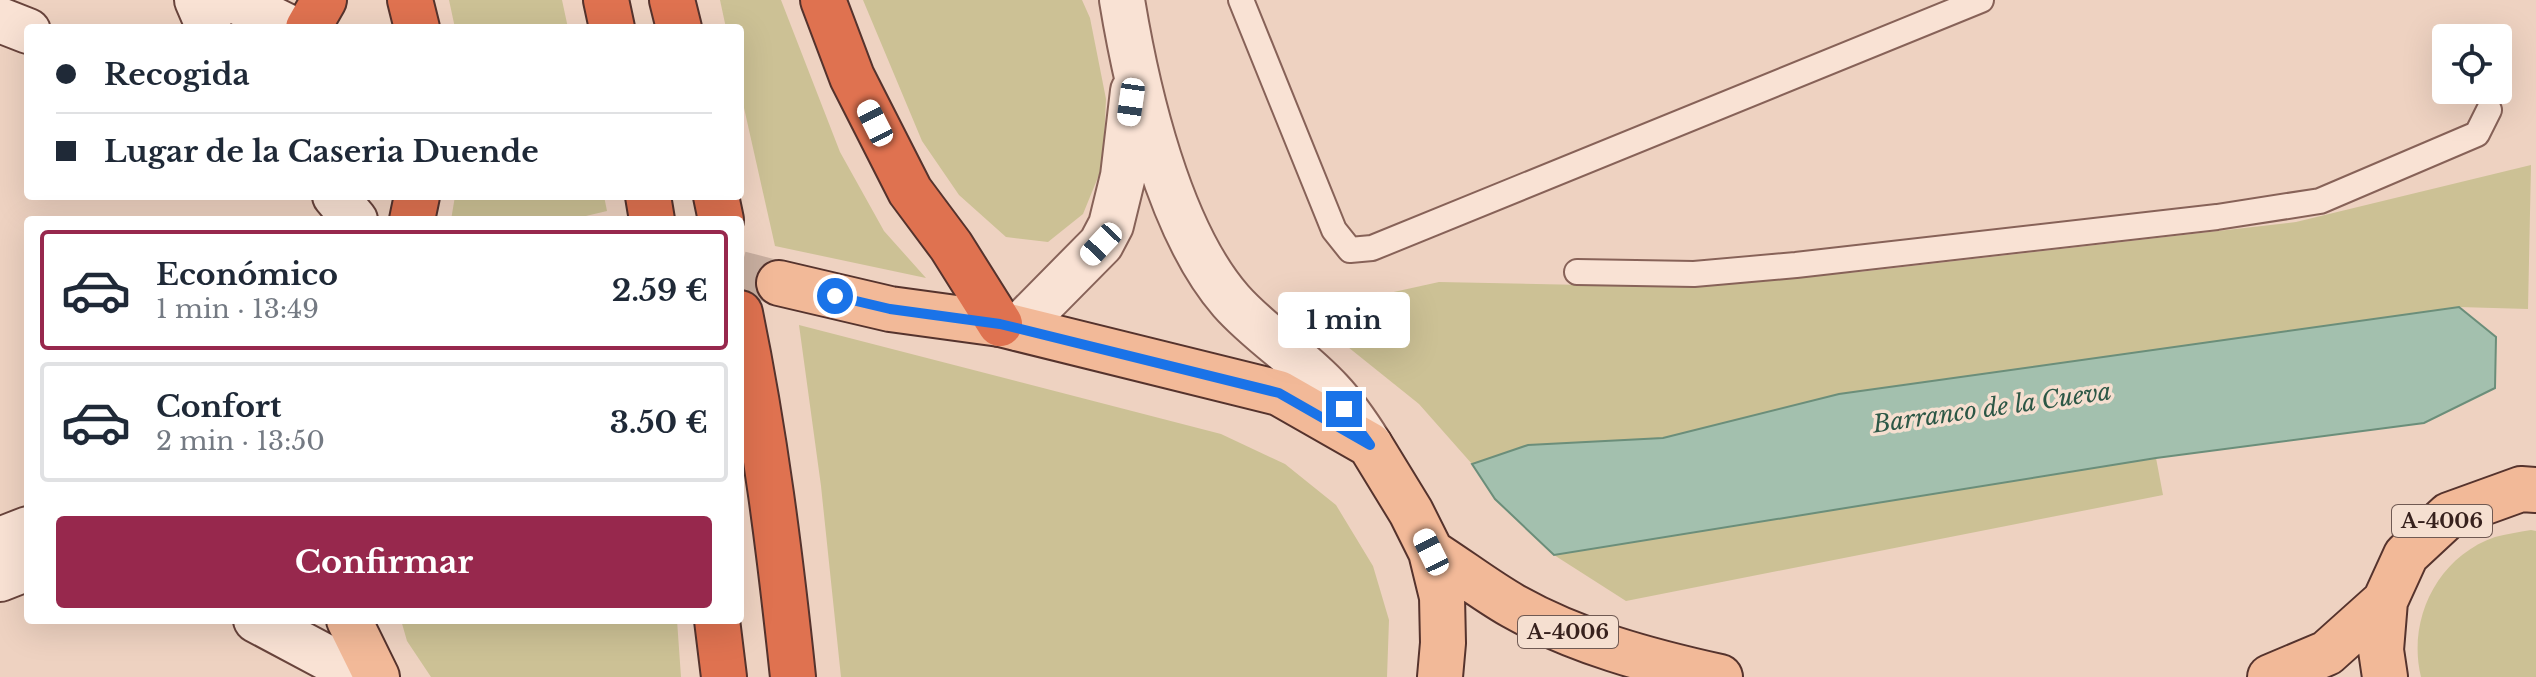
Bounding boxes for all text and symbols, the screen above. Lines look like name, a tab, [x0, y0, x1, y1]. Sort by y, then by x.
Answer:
map controls	[2432, 24, 2512, 104]
button: locate	[2432, 24, 2512, 104]
text: Recogida	[104, 56, 250, 93]
car	[1116, 77, 1146, 127]
car	[853, 96, 897, 150]
text: Lugar de la Caseria Duende	[104, 133, 539, 170]
car	[1076, 218, 1126, 270]
icon: car	[60, 254, 132, 326]
text: Económico	[156, 256, 338, 293]
text: 2.59 €	[612, 272, 708, 309]
route start	[817, 278, 853, 314]
text: 1 min · 13:49	[156, 293, 319, 325]
callout: 1 min	[1278, 293, 1410, 349]
text: 1 min	[1306, 304, 1382, 336]
water label: Barranco de la Cueva	[1870, 376, 2113, 439]
icon: car	[60, 386, 132, 458]
text: Confort	[156, 388, 281, 425]
route end	[1326, 391, 1362, 427]
text: 3.50 €	[610, 404, 708, 441]
text: 2 min · 13:50	[156, 425, 325, 457]
road number: A-4006	[2392, 505, 2492, 537]
button: Confirmar	[56, 516, 712, 608]
car	[1410, 525, 1452, 579]
road number: A-4006	[1518, 616, 1618, 648]

